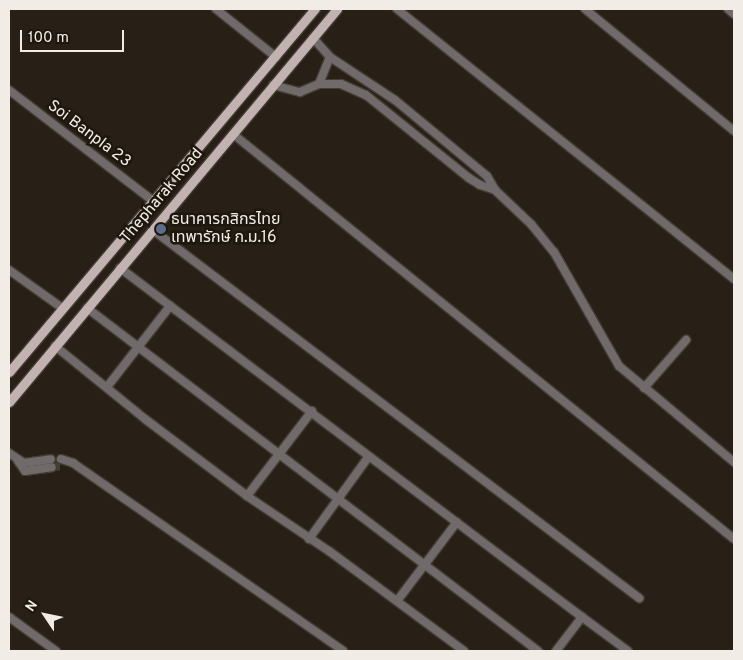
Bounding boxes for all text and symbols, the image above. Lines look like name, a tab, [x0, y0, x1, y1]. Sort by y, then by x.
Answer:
scale bar	[22, 20, 126, 52]
text: 100 m	[28, 29, 69, 48]
street label: Soi Banpla 23	[44, 96, 134, 172]
street label: Thepharak Road	[117, 145, 207, 247]
place label: ธนาคารกสิกรไทย เทพารักษ์ ก.ม.16	[171, 210, 280, 248]
marker: ธนาคารกสิกรไทย เทพารักษ์ ก.ม.16	[155, 223, 167, 235]
north arrow	[20, 590, 70, 640]
text: N	[22, 597, 42, 615]

